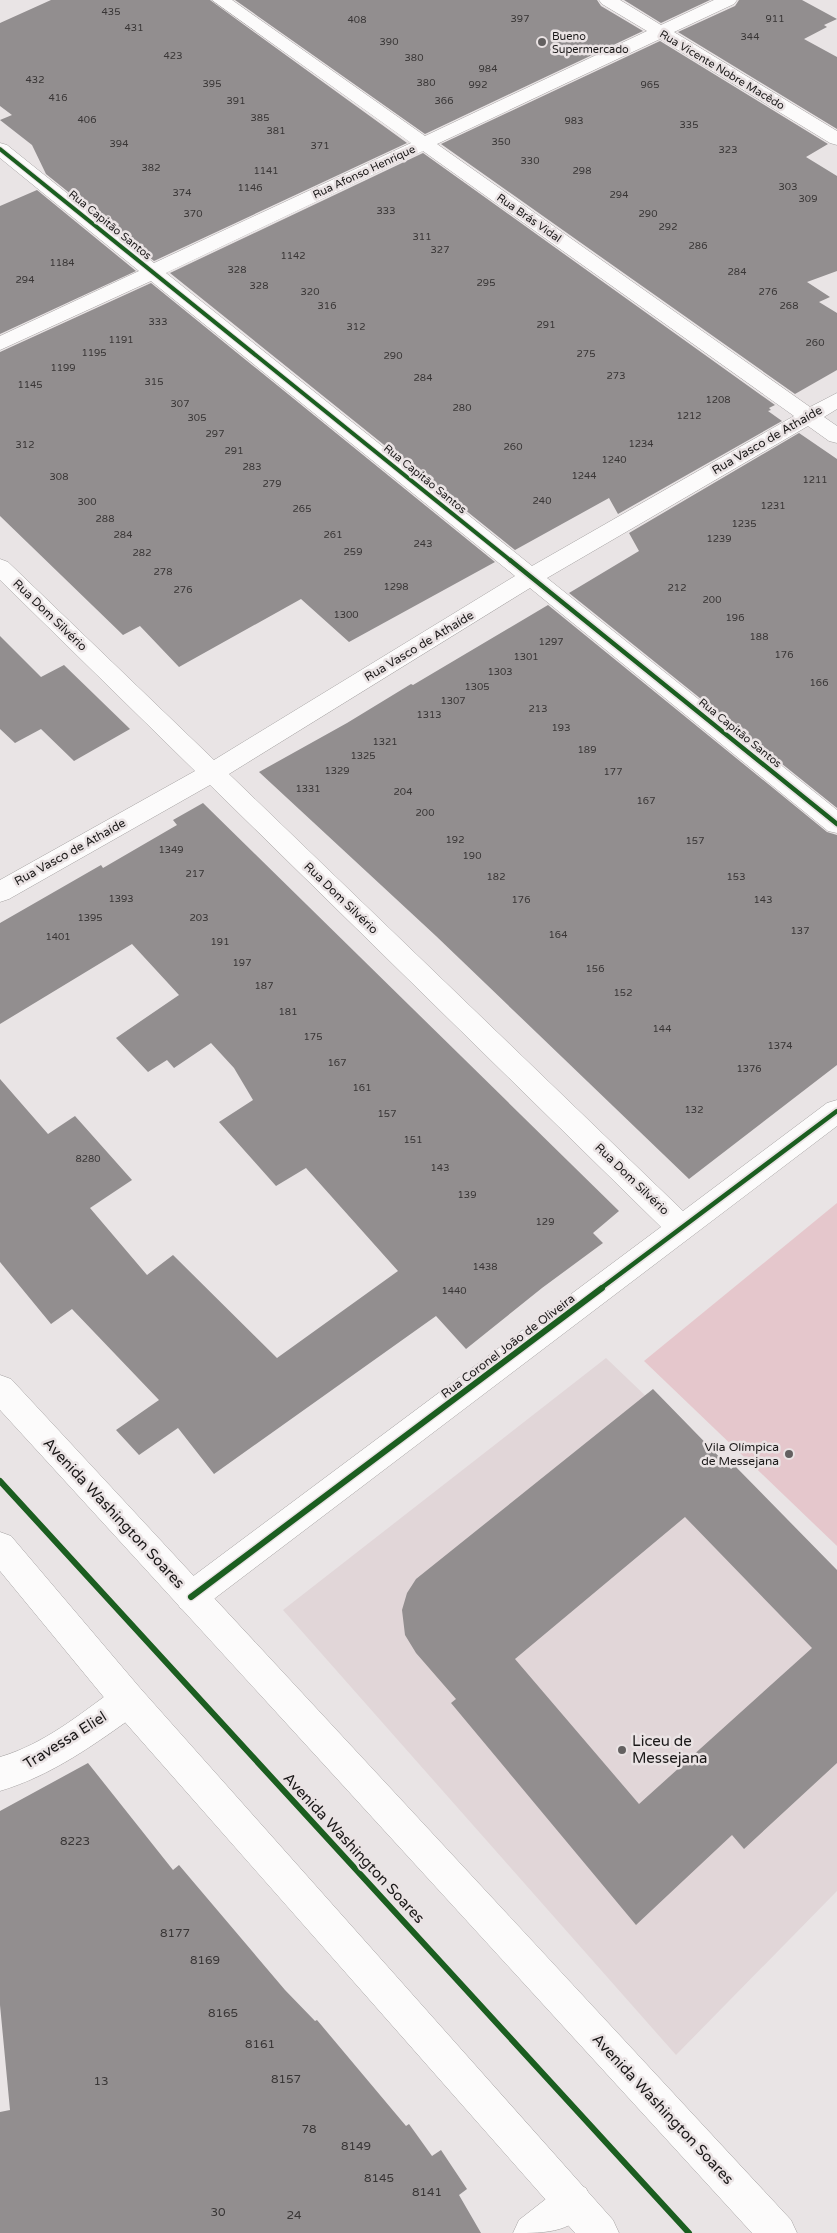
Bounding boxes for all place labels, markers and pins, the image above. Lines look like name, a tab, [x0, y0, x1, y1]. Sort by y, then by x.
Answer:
place label: Bueno Supermercado	[552, 30, 629, 56]
marker: Bueno Supermercado	[536, 36, 548, 48]
place label: Vila Olímpica de Messejana	[701, 1440, 779, 1468]
marker: Vila Olímpica de Messejana	[783, 1448, 795, 1460]
place label: Liceu de Messejana	[632, 1732, 707, 1767]
marker: Liceu de Messejana	[616, 1744, 628, 1756]

